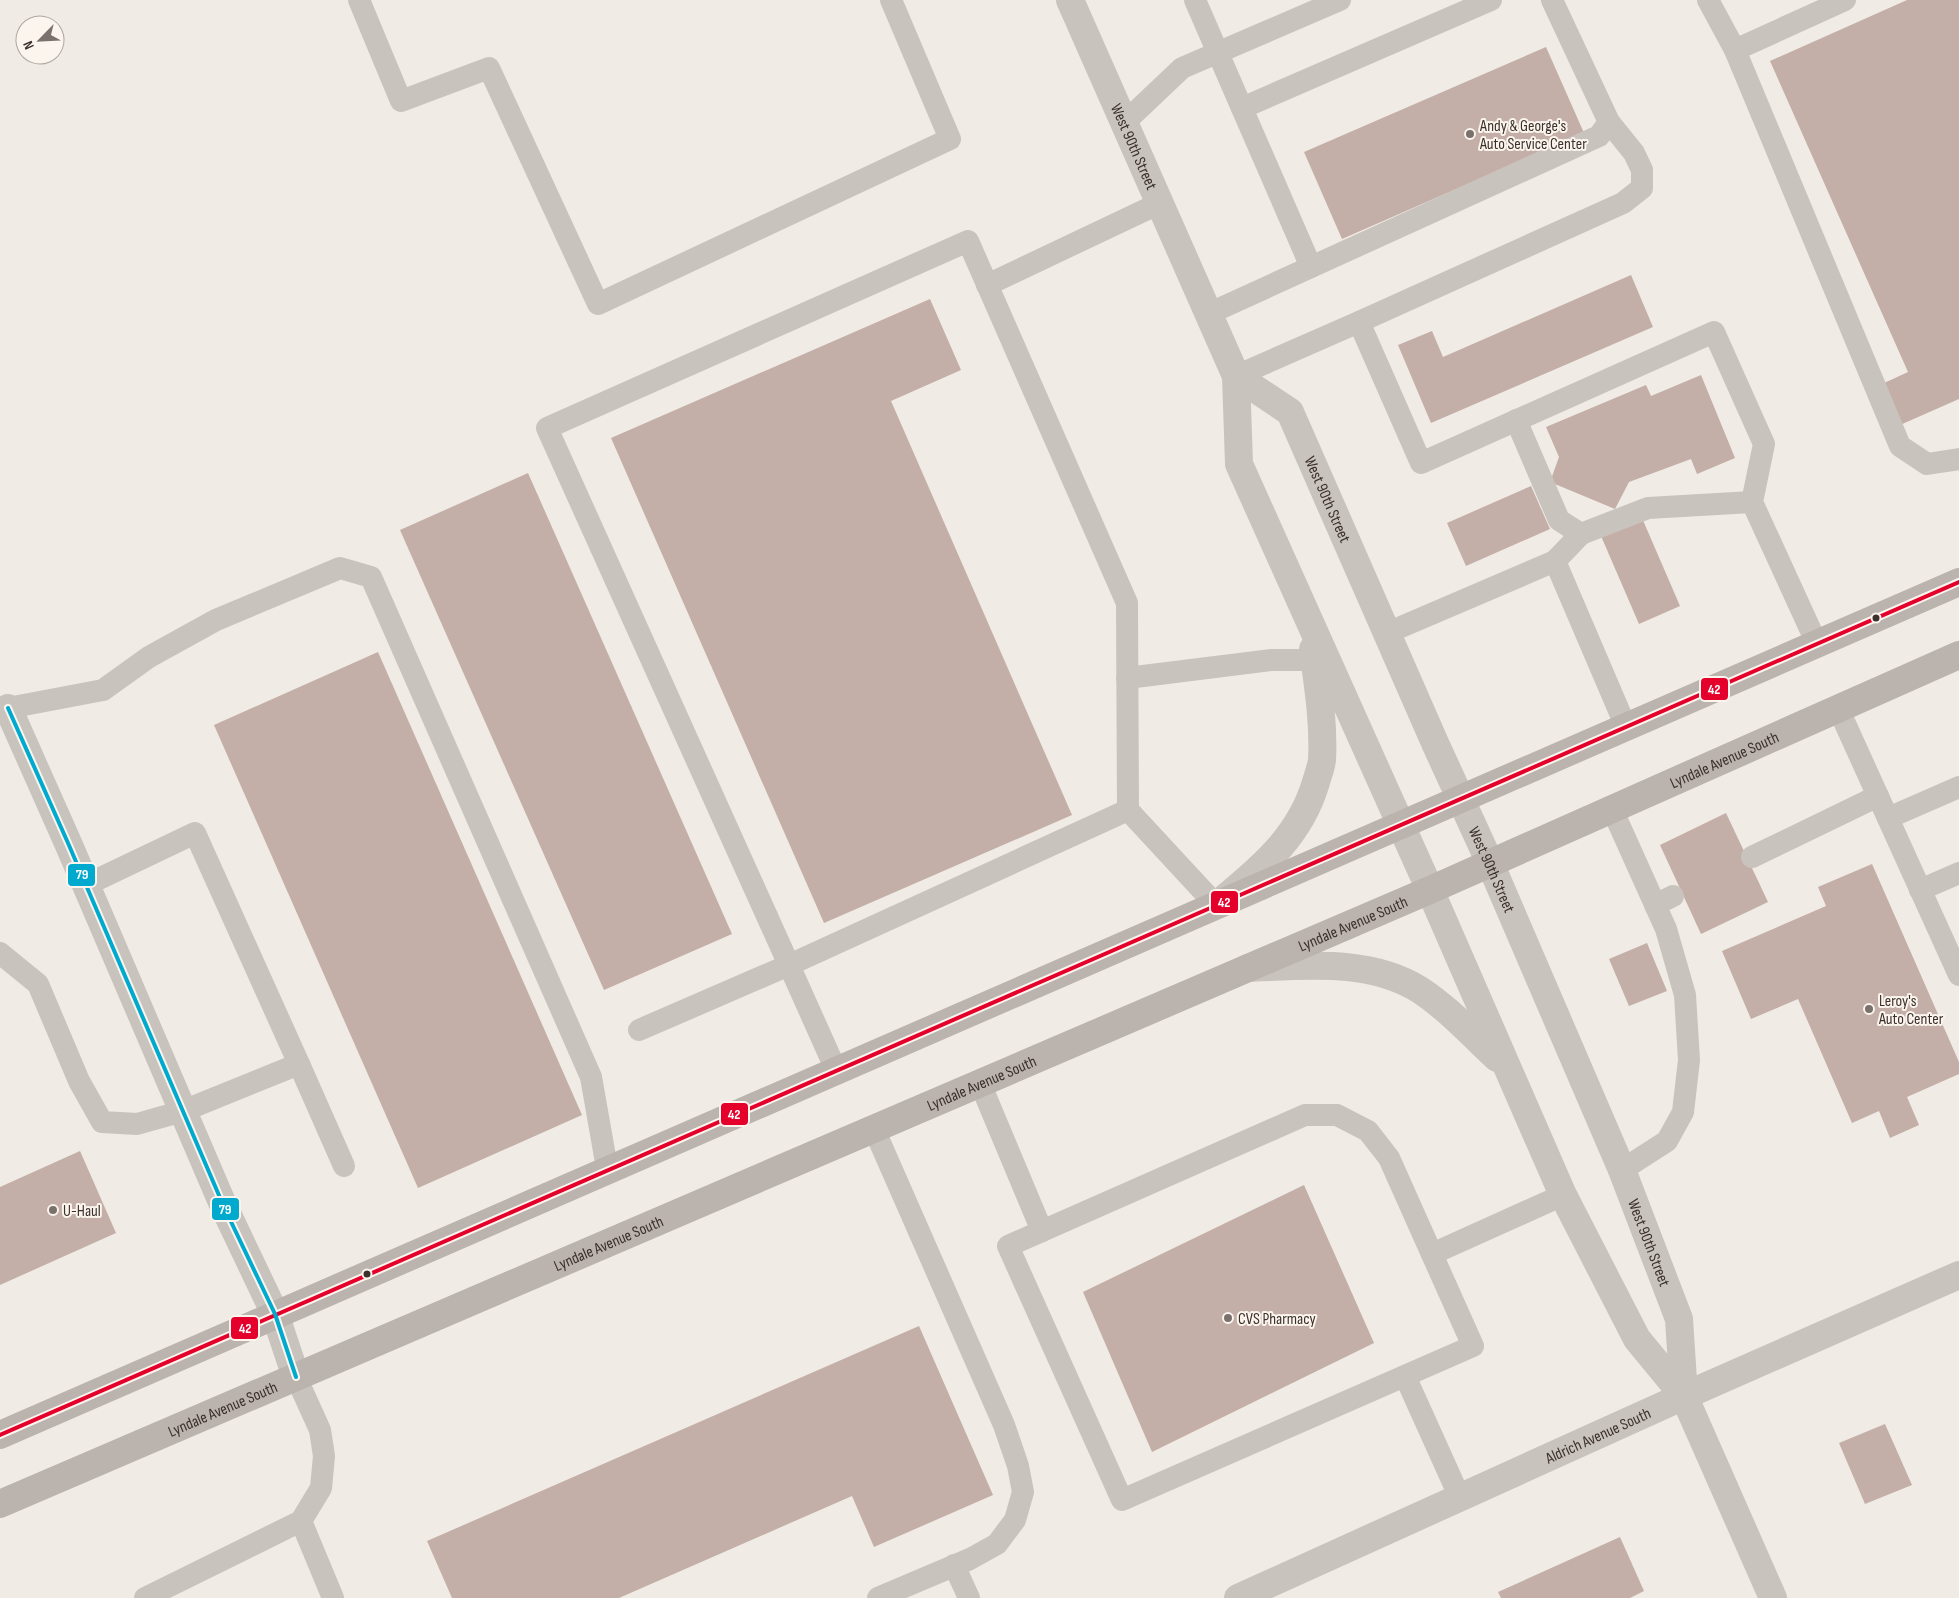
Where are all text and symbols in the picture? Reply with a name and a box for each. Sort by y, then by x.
north arrow [15,15,65,65]
text: N [19,38,38,52]
street label: West 90th Street [1106,101,1161,193]
place label: Andy & George's Auto Service Center [1479,117,1587,154]
marker: Andy & George's Auto Service Center [1464,128,1476,140]
street label: West 90th Street [1300,454,1354,546]
unlabelled marker [1871,613,1881,623]
line badge: 42 [1700,677,1729,701]
text: 42 [1708,681,1720,698]
street label: Lyndale Avenue South [1667,728,1782,793]
street label: West 90th Street [1464,824,1518,916]
line badge: 79 [67,863,96,887]
text: 79 [76,866,89,883]
line badge: 42 [1210,890,1239,914]
street label: Lyndale Avenue South [1296,893,1411,956]
text: 42 [1218,894,1230,911]
place label: Leroy's Auto Center [1878,992,1944,1029]
marker: Leroy's Auto Center [1863,1003,1875,1015]
street label: Lyndale Avenue South [924,1052,1040,1116]
line badge: 42 [720,1102,749,1126]
text: 42 [728,1106,740,1123]
line badge: 79 [211,1197,240,1221]
street label: West 90th Street [1623,1197,1674,1289]
text: 79 [219,1201,232,1218]
place label: U-Haul [63,1202,101,1221]
marker: U-Haul [47,1204,59,1216]
street label: Lyndale Avenue South [551,1212,666,1276]
unlabelled marker [362,1269,372,1279]
place label: CVS Pharmacy [1238,1310,1316,1329]
marker: CVS Pharmacy [1222,1312,1234,1324]
line badge: 42 [230,1316,259,1340]
text: 42 [239,1320,251,1337]
street label: Lyndale Avenue South [165,1378,281,1442]
street label: Aldrich Avenue South [1542,1404,1654,1469]

